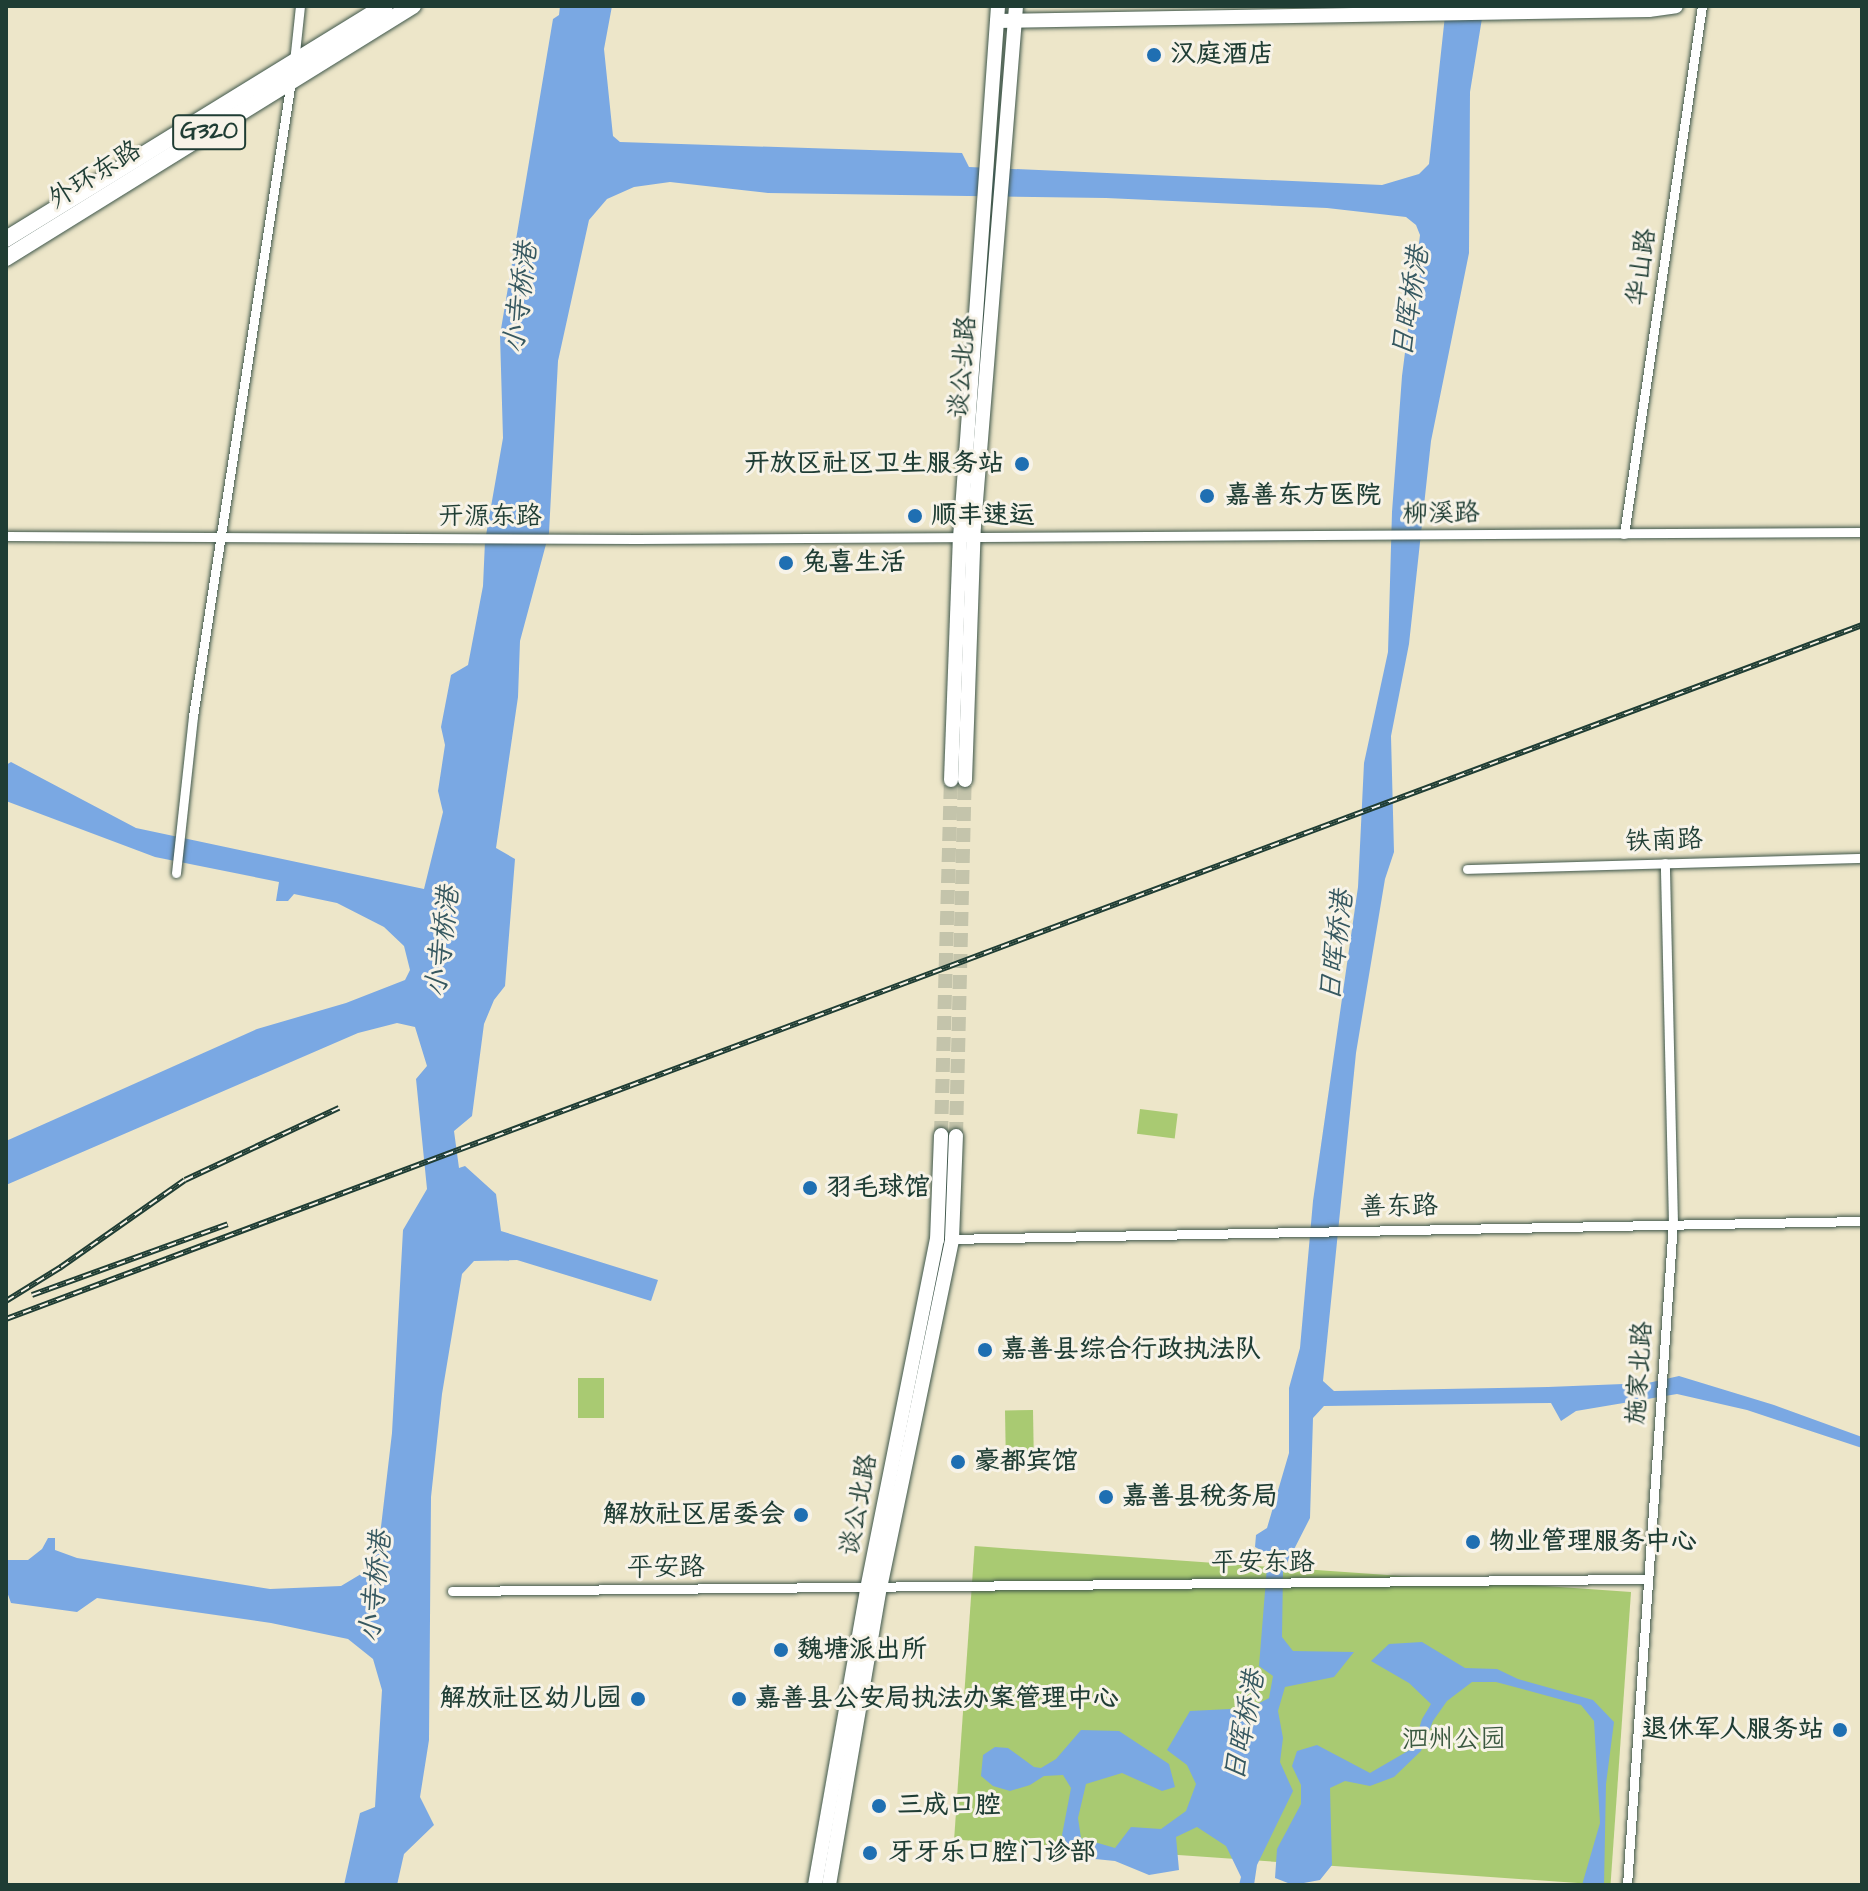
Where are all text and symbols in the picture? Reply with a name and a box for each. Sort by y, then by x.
place label: 汉庭酒店 [1170,39,1274,71]
marker: 汉庭酒店 [1145,46,1163,64]
road number: G320 [171,112,247,152]
street label: 外环东路 [43,134,147,216]
street label: 华山路 [1621,226,1663,308]
water label: 小寺桥港 [498,240,544,356]
water label: 日晖桥港 [1386,244,1436,360]
street label: 谈公北路 [943,314,983,420]
place label: 开放区社区卫生服务站 [744,448,1004,480]
marker: 开放区社区卫生服务站 [1011,453,1033,475]
place label: 嘉善东方医院 [1225,480,1381,512]
marker: 嘉善东方医院 [1196,485,1218,507]
street label: 柳溪路 [1402,498,1480,530]
place label: 顺丰速运 [931,500,1035,532]
street label: 开源东路 [438,501,542,533]
marker: 顺丰速运 [906,507,924,525]
place label: 兔喜生活 [802,547,906,579]
marker: 兔喜生活 [777,554,795,572]
street label: 铁南路 [1624,824,1704,858]
water label: 小寺桥港 [420,884,466,1000]
water label: 日晖桥港 [1314,888,1360,1004]
place label: 羽毛球馆 [826,1172,930,1204]
marker: 羽毛球馆 [801,1179,819,1197]
street label: 善东路 [1360,1191,1438,1223]
street label: 施家北路 [1621,1320,1659,1426]
place label: 嘉善县综合行政执法队 [1001,1334,1261,1366]
marker: 嘉善县综合行政执法队 [976,1341,994,1359]
place label: 豪都宾馆 [974,1446,1078,1478]
street label: 谈公北路 [834,1451,884,1559]
marker: 豪都宾馆 [949,1453,967,1471]
place label: 嘉善县税务局 [1122,1481,1278,1513]
marker: 嘉善县税务局 [1097,1488,1115,1506]
place label: 解放社区居委会 [603,1499,785,1531]
marker: 解放社区居委会 [792,1506,810,1524]
place label: 物业管理服务中心 [1489,1526,1697,1558]
water label: 小寺桥港 [353,1530,399,1644]
marker: 物业管理服务中心 [1464,1533,1482,1551]
street label: 平安东路 [1211,1547,1315,1579]
street label: 平安路 [627,1552,705,1584]
place label: 魏塘派出所 [797,1634,927,1666]
marker: 魏塘派出所 [772,1641,790,1659]
water label: 日晖桥港 [1218,1668,1272,1784]
place label: 解放社区幼儿园 [440,1683,622,1715]
place label: 嘉善县公安局执法办案管理中心 [755,1683,1119,1715]
marker: 解放社区幼儿园 [629,1690,647,1708]
marker: 嘉善县公安局执法办案管理中心 [730,1690,748,1708]
place label: 退休军人服务站 [1642,1714,1824,1746]
marker: 退休军人服务站 [1831,1721,1849,1739]
park label: 泗州公园 [1402,1724,1506,1756]
place label: 三成口腔 [897,1790,1001,1822]
marker: 三成口腔 [868,1795,890,1817]
place label: 牙牙乐口腔门诊部 [888,1837,1096,1869]
marker: 牙牙乐口腔门诊部 [859,1842,881,1864]

